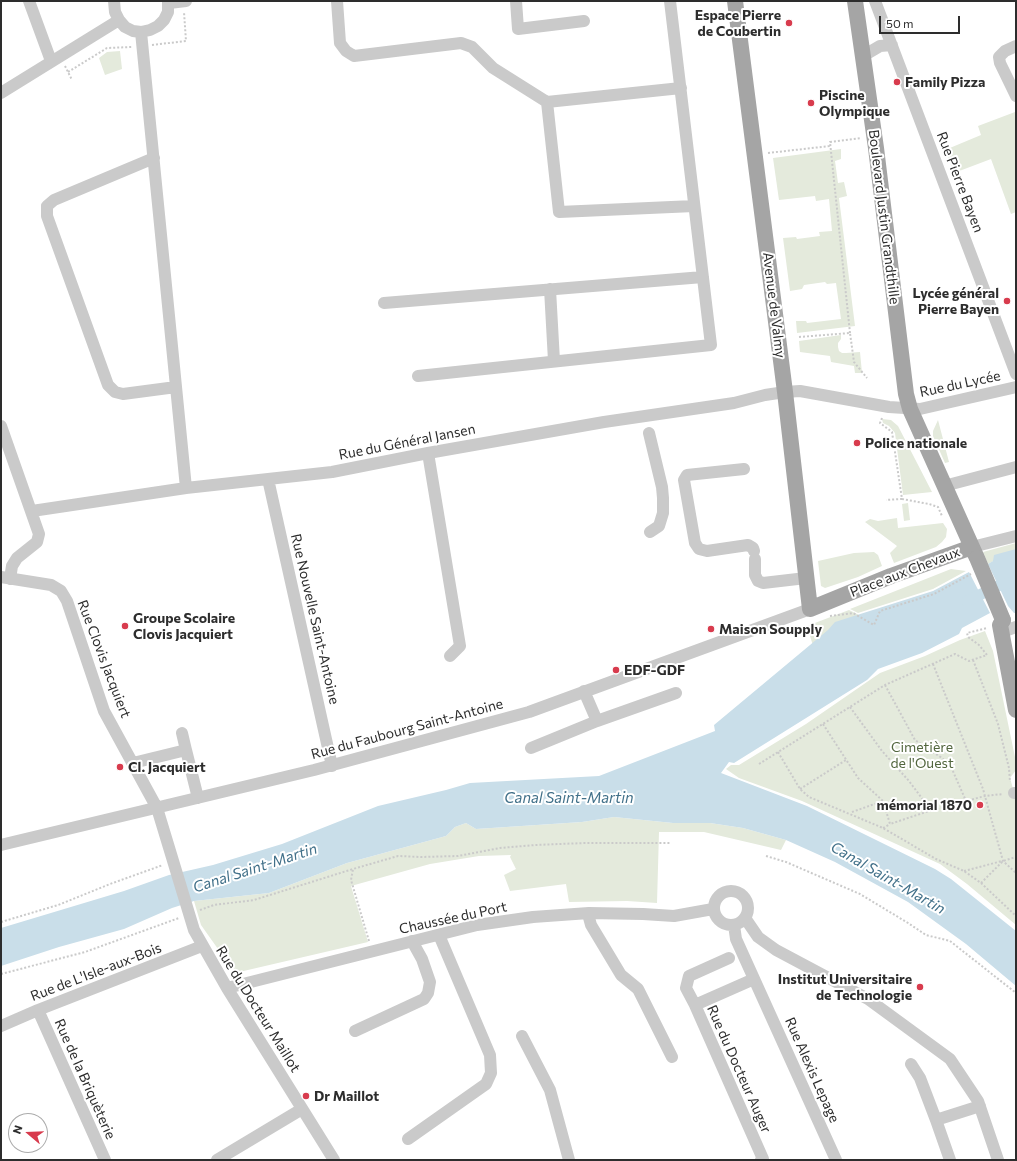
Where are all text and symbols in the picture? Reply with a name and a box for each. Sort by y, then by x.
place label: Espace Pierre de Coubertin [695,7,781,40]
scale bar [881,8,962,34]
text: 50 m [886,16,914,30]
marker: Espace Pierre de Coubertin [784,18,794,28]
place label: Family Pizza [905,74,985,90]
marker: Family Pizza [892,77,902,87]
place label: Piscine Olympique [819,87,890,120]
marker: Piscine Olympique [806,98,816,108]
street label: Boulevard Justin Grandthille [865,129,903,305]
street label: Rue Pierre Bayen [933,129,987,235]
street label: Avenue de Valmy [759,251,789,359]
place label: Lycée général Pierre Bayen [913,285,999,318]
marker: Lycée général Pierre Bayen [1002,296,1012,306]
street label: Rue du Lycée [918,367,1002,401]
street label: Rue du Général Jansen [337,420,477,464]
place label: Police nationale [865,435,967,451]
marker: Police nationale [852,438,862,448]
street label: Rue Nouvelle Saint-Antoine [287,532,343,706]
street label: Place aux Chevaux [848,543,962,601]
street label: Rue Clovis Jacquiert [74,598,134,720]
place label: Groupe Scolaire Clovis Jacquiert [133,610,235,642]
marker: Groupe Scolaire Clovis Jacquiert [120,621,130,631]
place label: Maison Soupply [719,621,822,637]
marker: Maison Soupply [706,624,716,634]
place label: EDF-GDF [624,662,685,678]
marker: EDF-GDF [611,665,621,675]
street label: Rue du Faubourg Saint-Antoine [309,695,505,763]
park label: Cimetière de l'Ouest [890,739,954,772]
place label: Cl. Jacquiert [128,759,206,775]
marker: Cl. Jacquiert [115,762,125,772]
water label: Canal Saint-Martin [504,789,634,807]
place label: mémorial 1870 [877,797,972,813]
marker: mémorial 1870 [975,800,985,810]
water label: Canal Saint-Martin [827,838,949,918]
water label: Canal Saint-Martin [191,839,319,897]
street label: Chaussée du Port [398,898,508,938]
street label: Rue de L'Isle-aux-Bois [28,939,164,1005]
street label: Rue du Docteur Maillot [212,943,304,1075]
place label: Institut Universitaire de Technologie [778,971,912,1004]
marker: Institut Universitaire de Technologie [915,982,925,992]
street label: Rue du Docteur Auger [703,1002,775,1136]
street label: Rue Alexis Lepage [781,1015,843,1125]
street label: Rue de la Briquèterie [51,1016,119,1142]
place label: Dr Maillot [314,1088,379,1104]
marker: Dr Maillot [301,1091,311,1101]
north arrow [8,1113,48,1153]
text: N [10,1123,25,1135]

